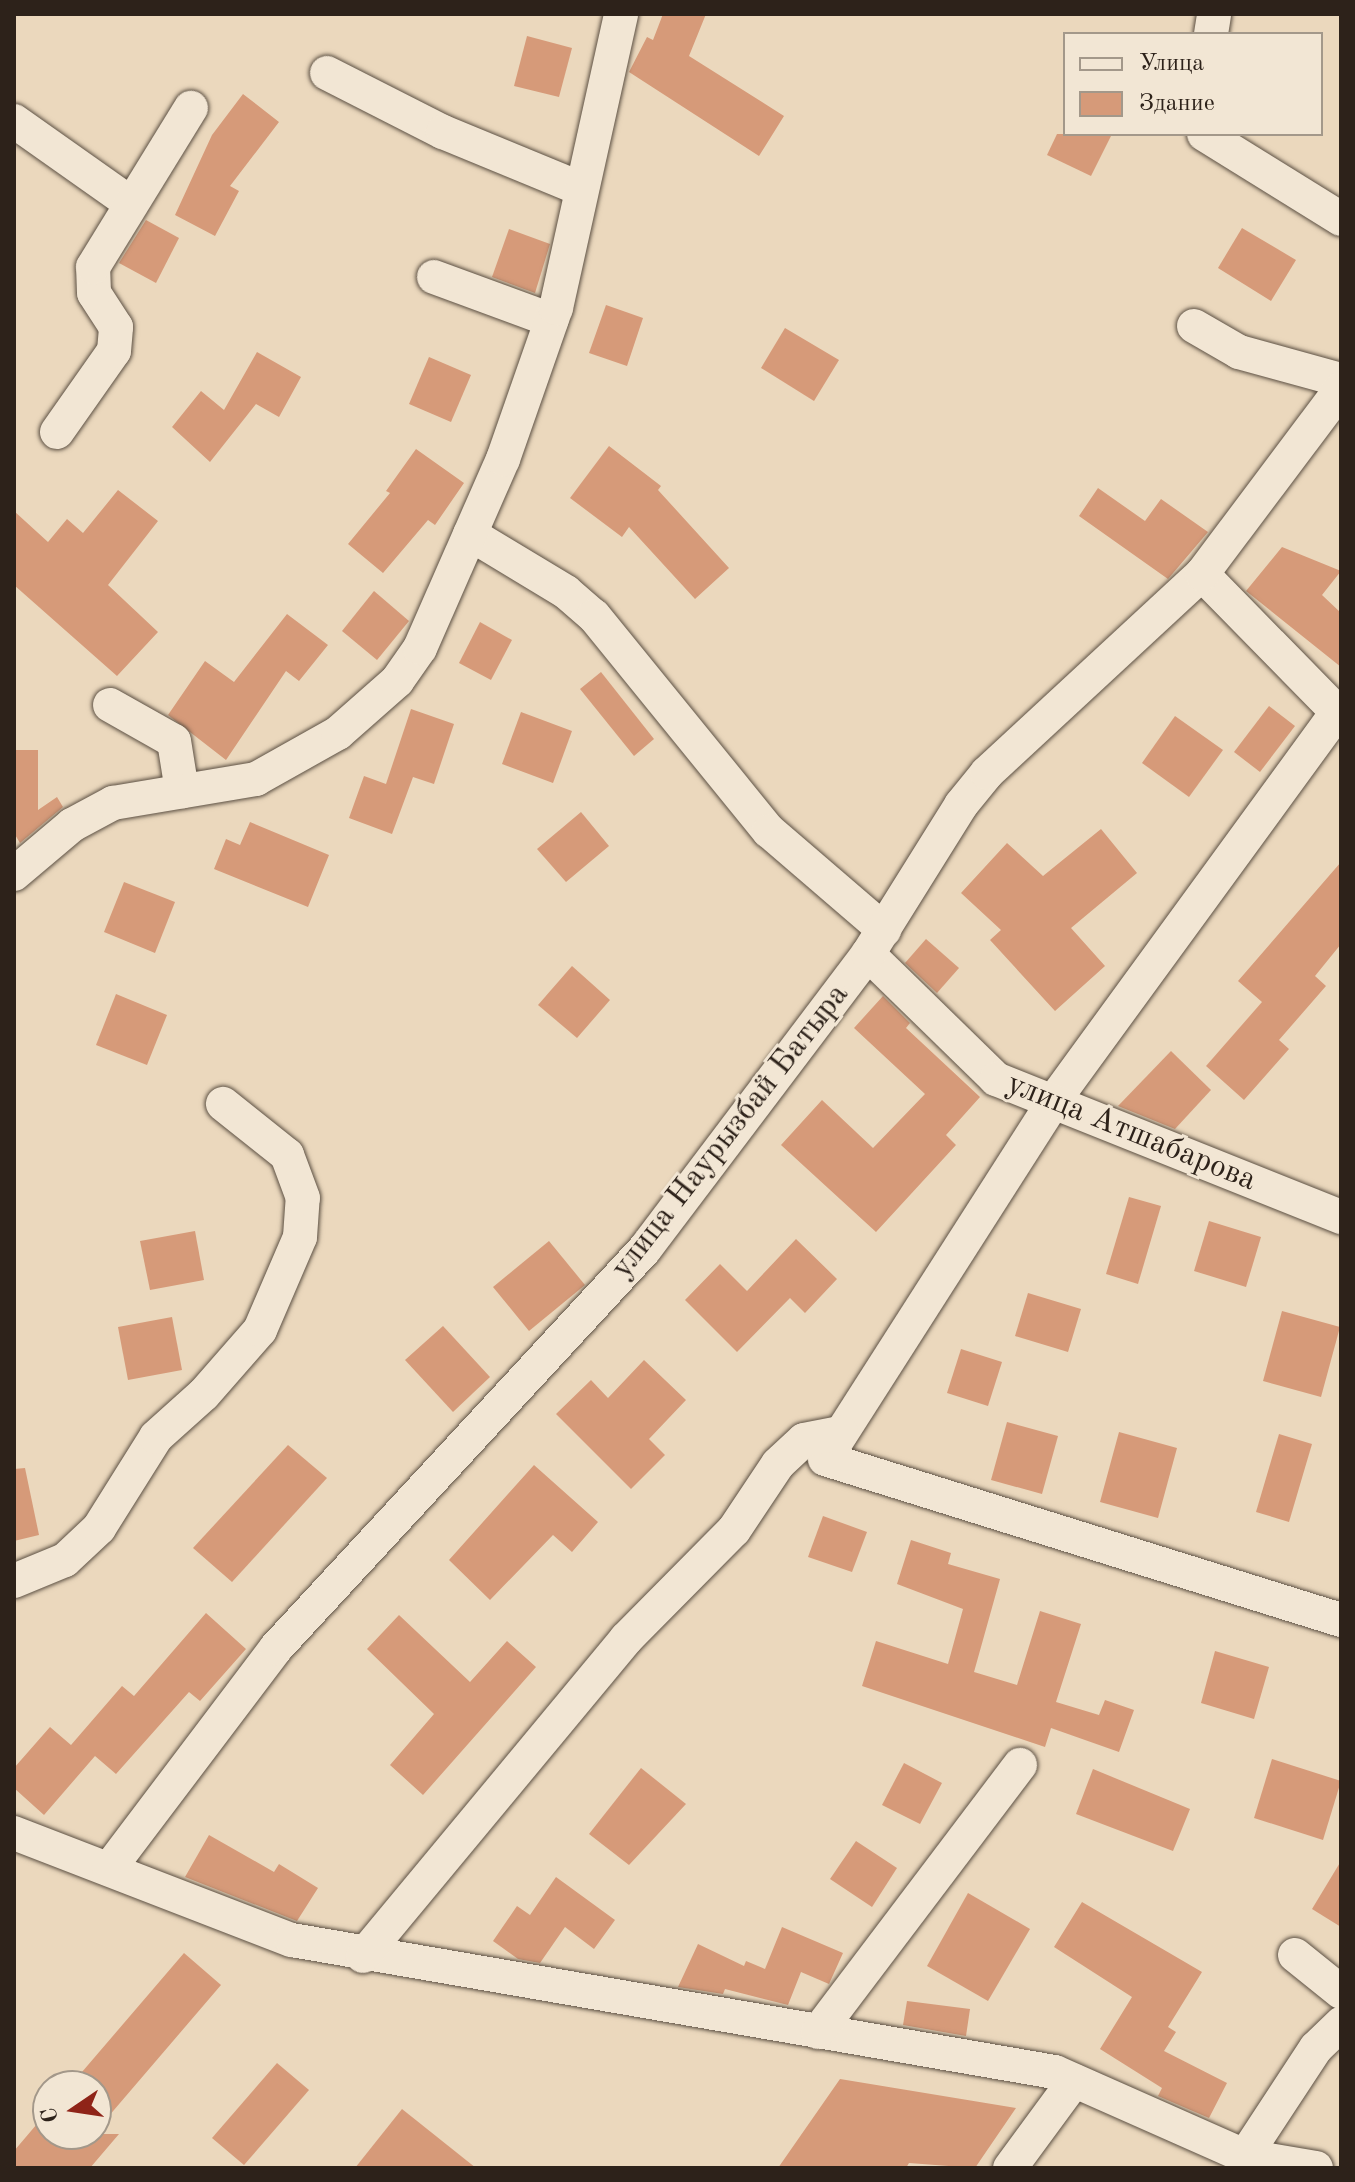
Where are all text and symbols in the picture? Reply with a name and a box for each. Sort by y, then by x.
legend [1063,32,1323,136]
text: Улица [1139,52,1204,76]
text: Здание [1139,92,1215,116]
street label: улица Наурызбай Батыра [604,977,858,1287]
street label: улица Атшабарова [1001,1065,1261,1201]
north arrow [32,2070,112,2150]
text: С [38,2105,63,2125]

